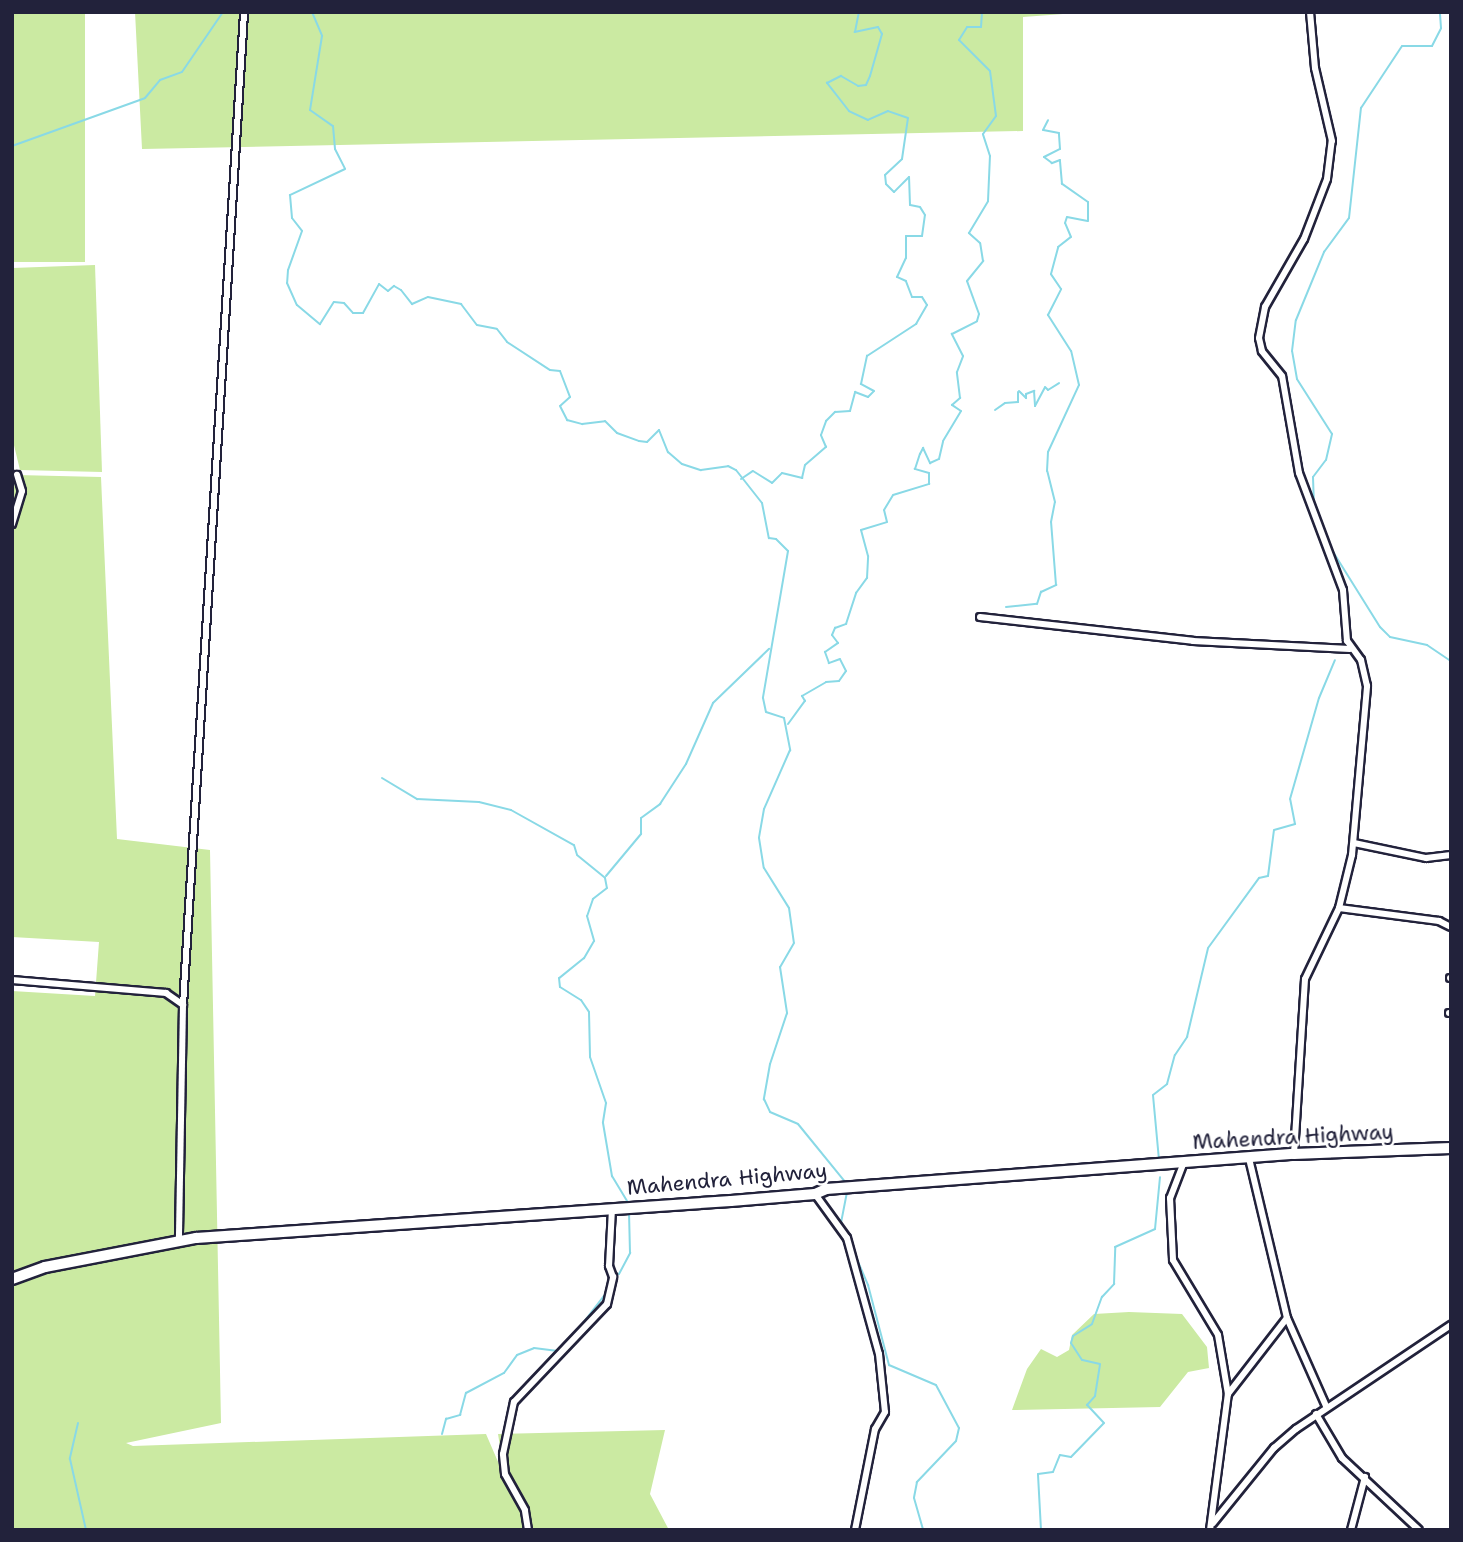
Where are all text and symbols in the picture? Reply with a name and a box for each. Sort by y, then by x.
street label: Mahendra Highway [1192,1119,1394,1155]
street label: Mahendra Highway [626,1158,828,1200]

